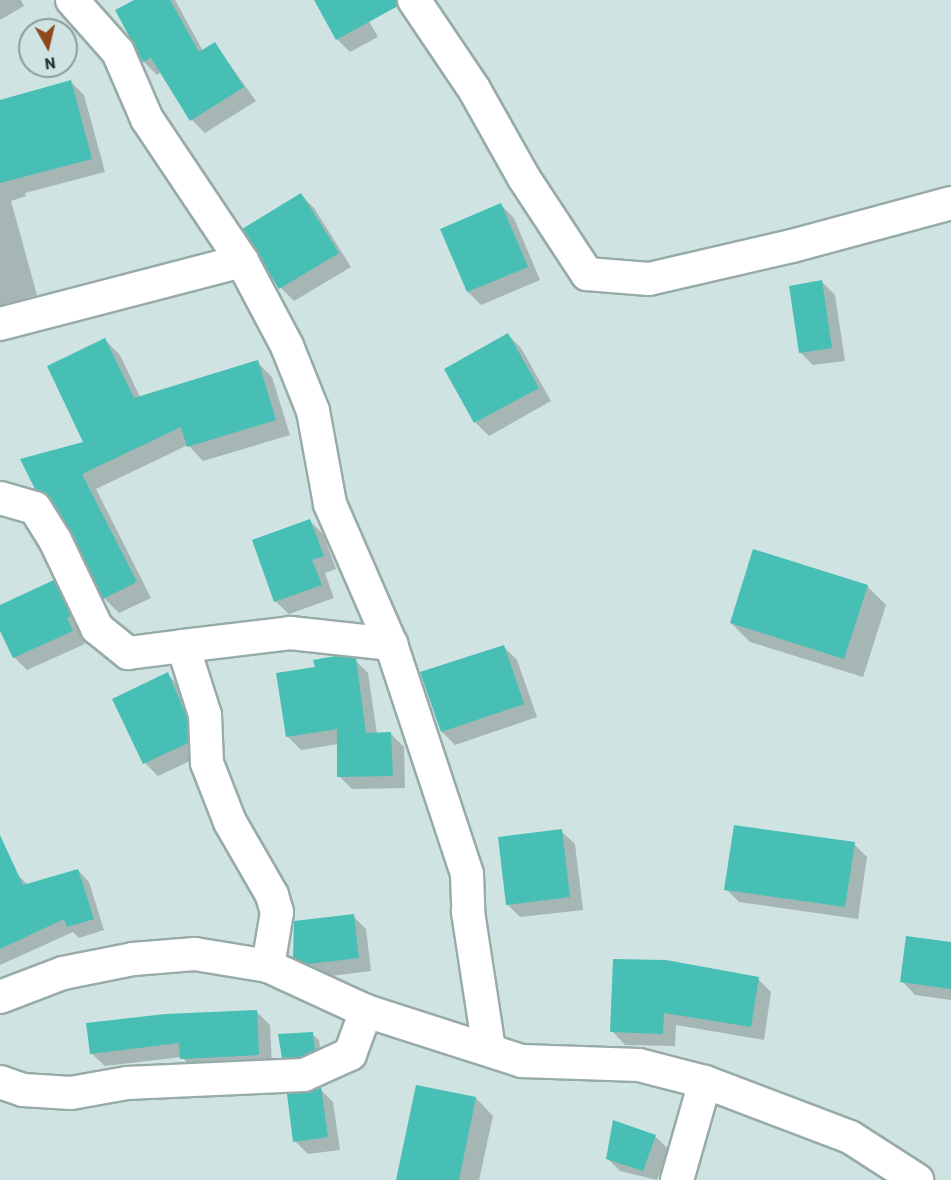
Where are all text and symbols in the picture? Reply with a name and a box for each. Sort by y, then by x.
north arrow [18,18,78,78]
text: N [44,54,57,74]

